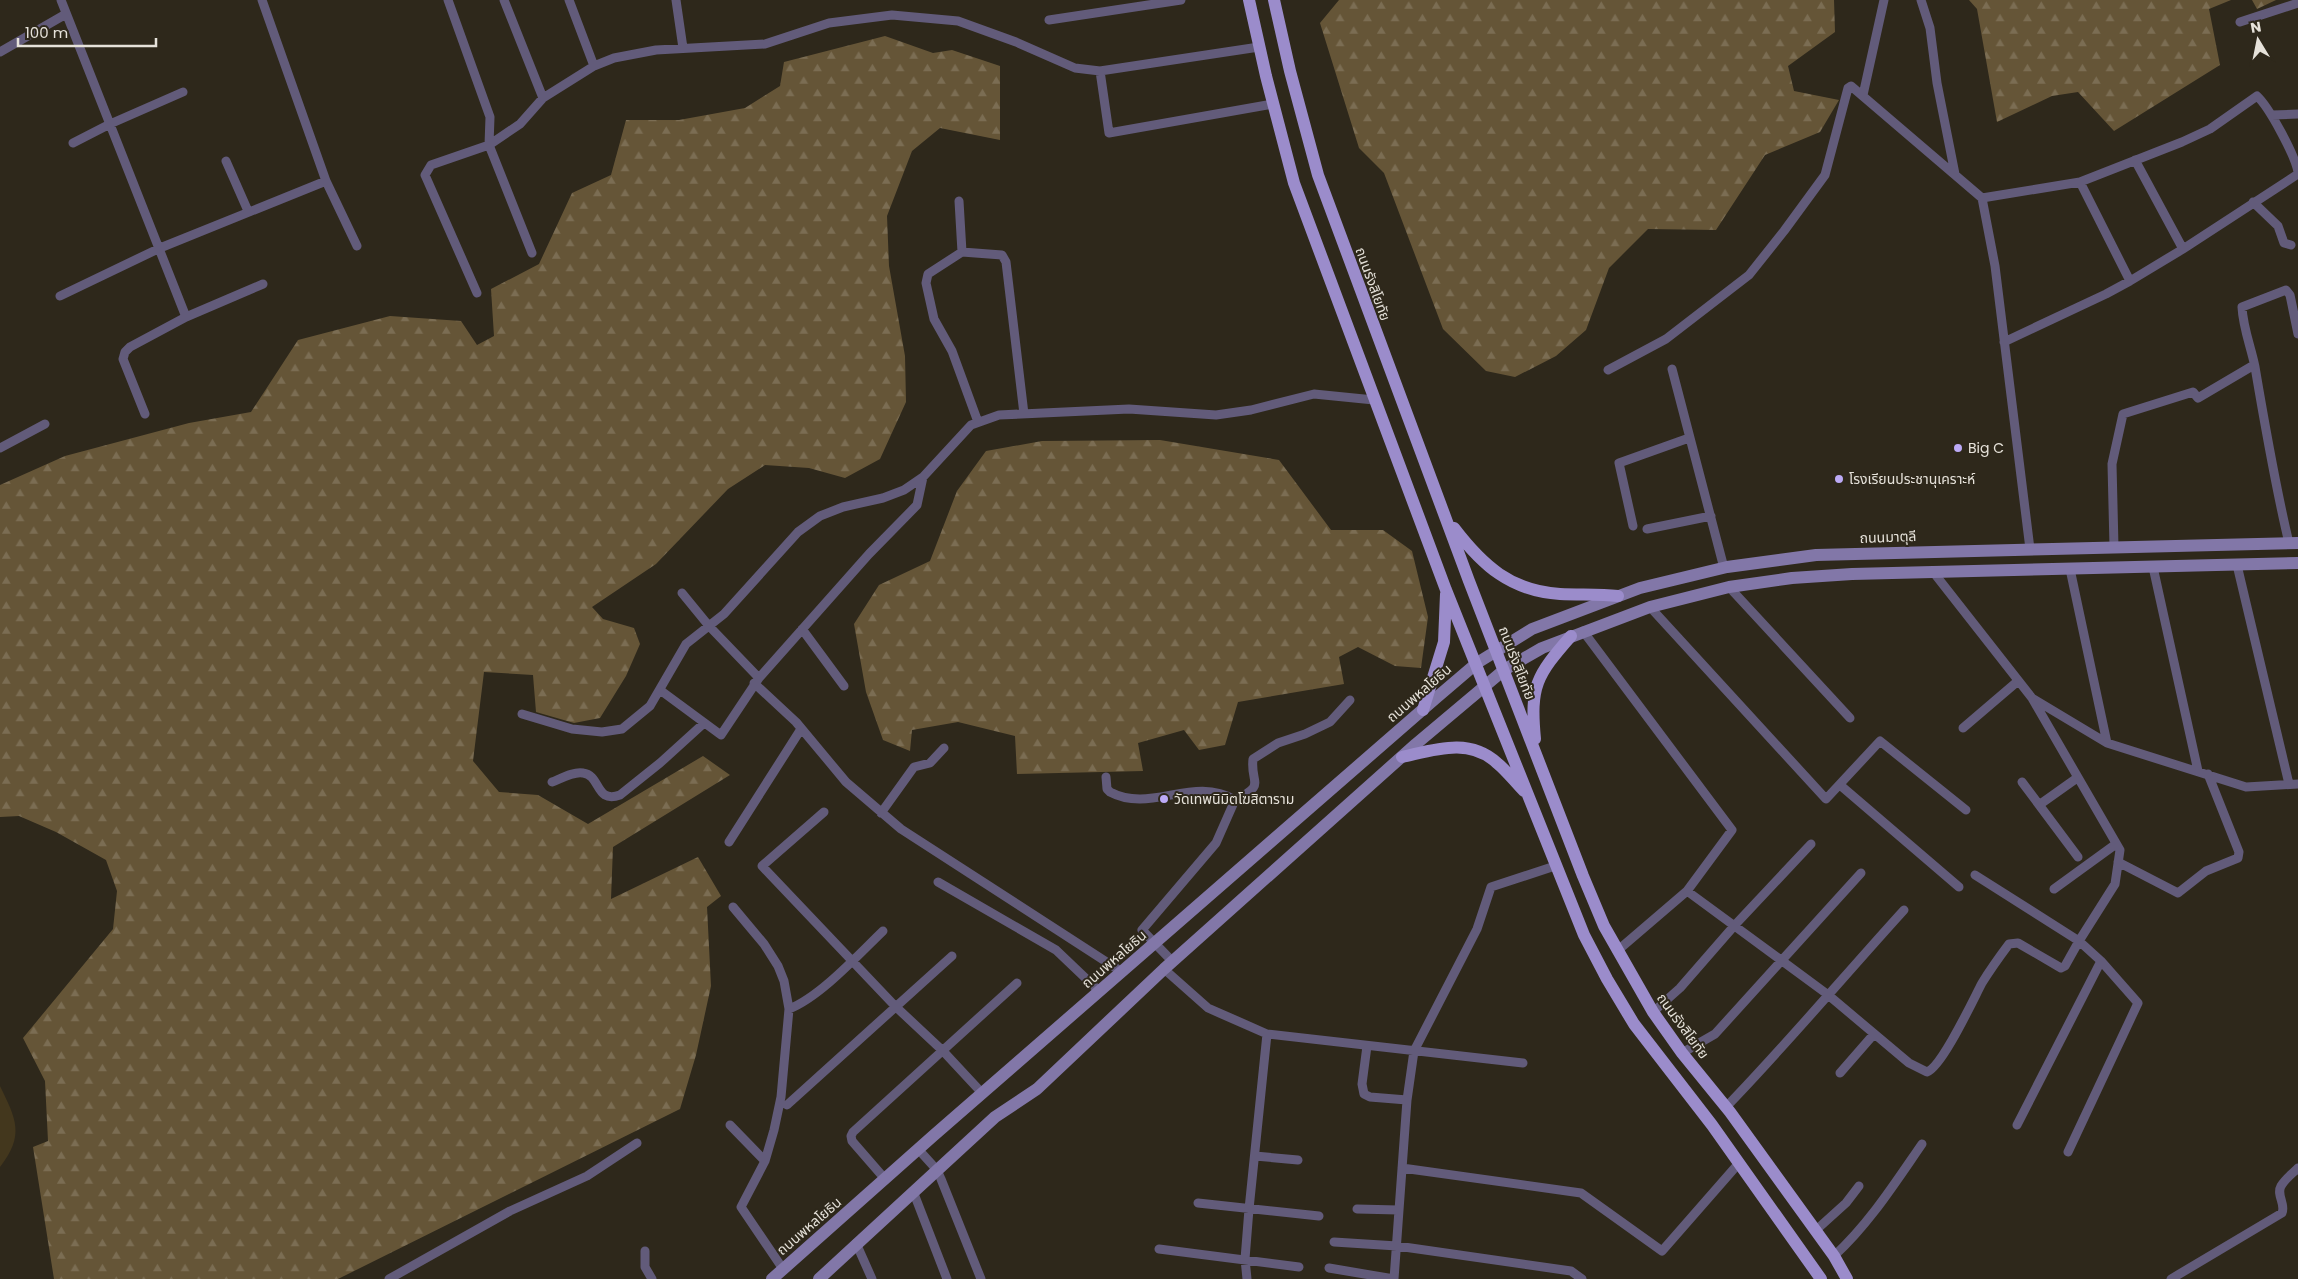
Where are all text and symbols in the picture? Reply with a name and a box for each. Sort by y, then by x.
scale bar [18,15,155,47]
north arrow [2233,15,2283,65]
text: N [2249,16,2263,38]
text: 100 m [25,22,68,43]
street label: ถนนรังสิโยทัย [1350,244,1396,324]
place label: Big C [1968,438,2004,458]
marker: Big C [1952,442,1964,454]
place label: โรงเรียนประชานุเคราะห์ [1849,469,1976,489]
marker: โรงเรียนประชานุเคราะห์ [1833,473,1845,485]
street label: ถนนมาตุลี [1859,526,1917,548]
street label: ถนนรังสิโยทัย [1494,623,1540,703]
street label: ถนนพหลโยธิน [1382,659,1456,727]
place label: วัดเทพนิมิตโฆสิตาราม [1174,789,1294,809]
marker: วัดเทพนิมิตโฆสิตาราม [1158,793,1170,805]
street label: ถนนพหลโยธิน [1077,925,1151,993]
street label: ถนนรังสิโยทัย [1652,989,1714,1063]
street label: ถนนพหลโยธิน [772,1192,846,1260]

